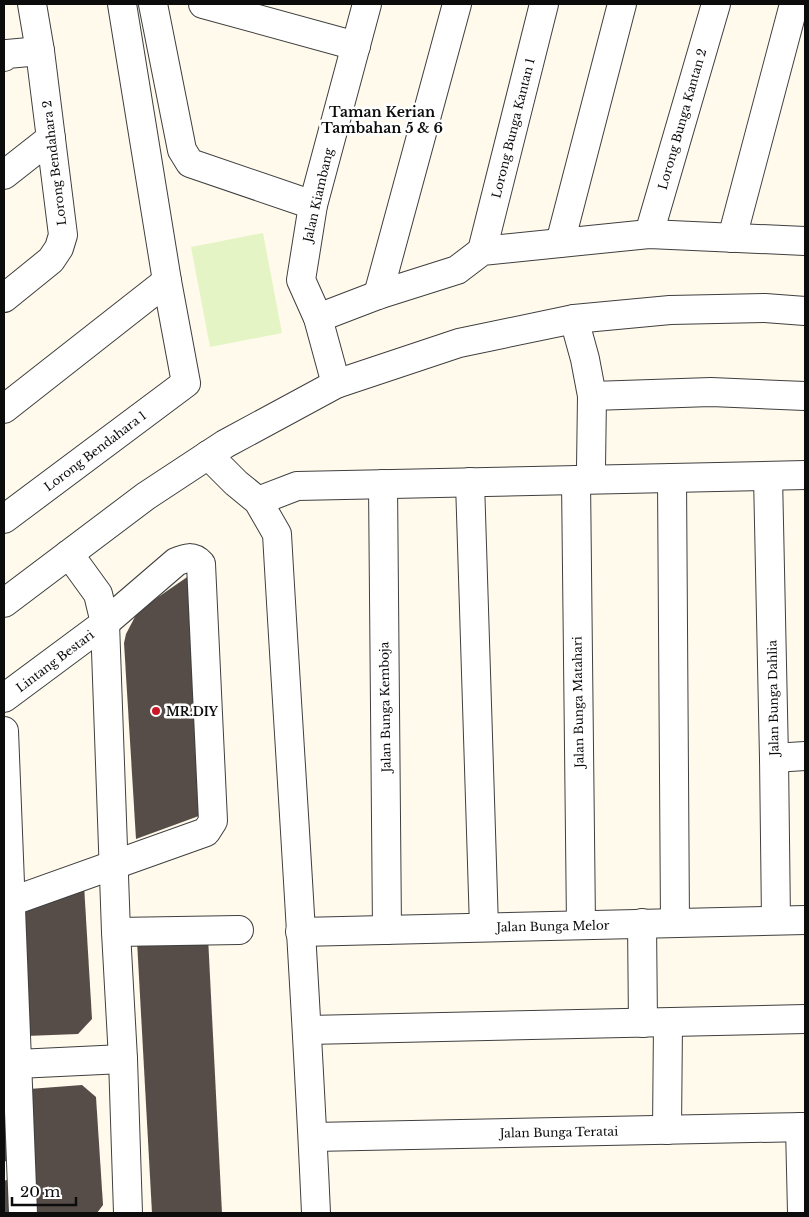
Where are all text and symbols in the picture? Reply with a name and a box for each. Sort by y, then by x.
street label: Lorong Bunga Kantan 2 [655,47,709,191]
street label: Lorong Bunga Kantan 1 [488,56,538,200]
street label: Lorong Bendahara 2 [39,100,69,226]
district label: Taman Kerian Tambahan 5 & 6 [321,103,443,137]
street label: Jalan Kiambang [299,146,336,245]
street label: Lorong Bendahara 1 [41,408,149,494]
street label: Lintang Bestari [13,627,97,695]
street label: Jalan Bunga Matahari [569,636,587,770]
street label: Jalan Bunga Dahlia [764,640,782,758]
street label: Jalan Bunga Kemboja [376,641,394,774]
place label: MR.DIY [166,704,219,719]
marker: MR.DIY [150,705,162,717]
street label: Jalan Bunga Melor [494,918,610,935]
street label: Jalan Bunga Teratai [498,1123,618,1141]
scale bar [12,1174,76,1206]
text: 20 m [20,1182,60,1201]

